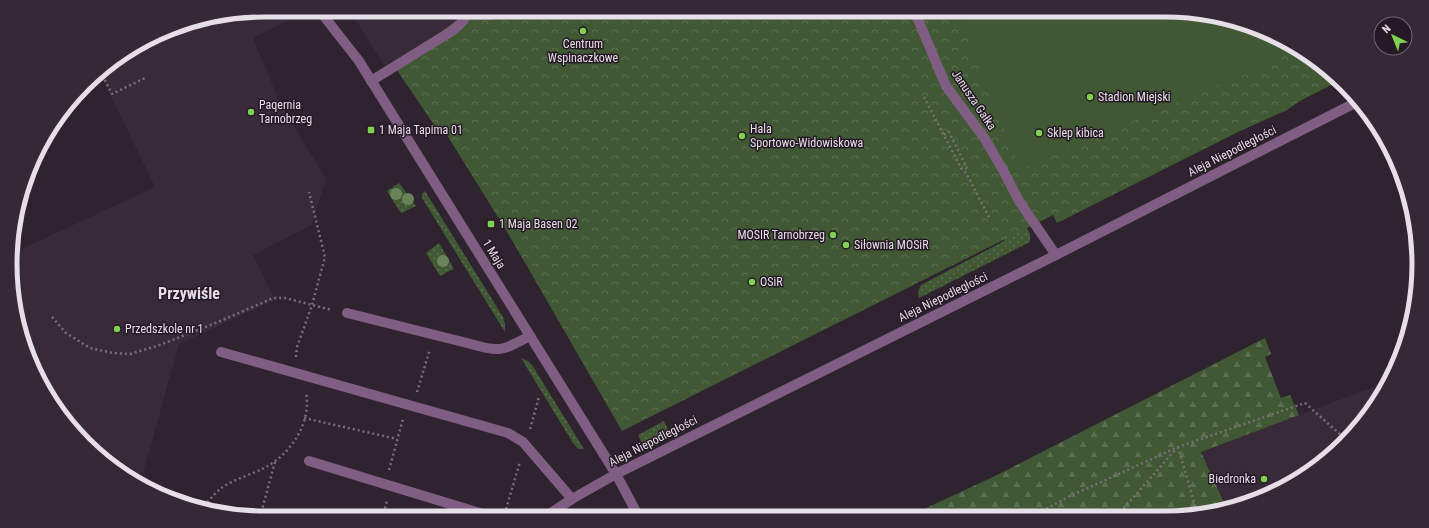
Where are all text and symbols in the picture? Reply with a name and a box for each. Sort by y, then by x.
north arrow [1373,16,1413,56]
text: N [1380,22,1394,36]
marker: Centrum Wspinaczkowe [578,26,588,36]
place label: Centrum Wspinaczkowe [548,37,619,65]
street label: Janusza Gałka [949,67,999,133]
place label: Stadion Miejski [1098,90,1171,104]
marker: Stadion Miejski [1085,92,1095,102]
place label: Paqernia Tarnobrzeg [259,98,312,126]
marker: Paqernia Tarnobrzeg [246,107,256,117]
place label: Hala Sportowo-Widowiskowa [750,122,863,150]
place label: 1 Maja Tapima 01 [379,123,463,137]
street label: Aleja Niepodległości [1185,123,1279,179]
marker: 1 Maja Tapima 01 [366,125,376,135]
place label: Sklep kibica [1047,126,1104,140]
marker: Sklep kibica [1034,128,1044,138]
marker: Hala Sportowo-Widowiskowa [737,131,747,141]
place label: 1 Maja Basen 02 [499,217,578,231]
marker: 1 Maja Basen 02 [486,219,496,229]
place label: MOSIR Tarnobrzeg [737,228,825,242]
marker: MOSIR Tarnobrzeg [828,230,838,240]
street label: 1 Maja [480,237,509,271]
place label: Siłownia MOSiR [854,238,929,252]
marker: Siłownia MOSiR [841,240,851,250]
street label: Aleja Niepodległości [896,269,990,325]
place label: OSiR [760,275,783,289]
marker: OSiR [747,277,757,287]
district label: Przywiśle [158,284,220,303]
place label: Przedszkole nr 1 [125,322,204,336]
marker: Przedszkole nr 1 [112,324,122,334]
street label: Aleja Niepodległości [606,413,700,469]
place label: Biedronka [1209,472,1256,486]
marker: Biedronka [1259,474,1269,484]

